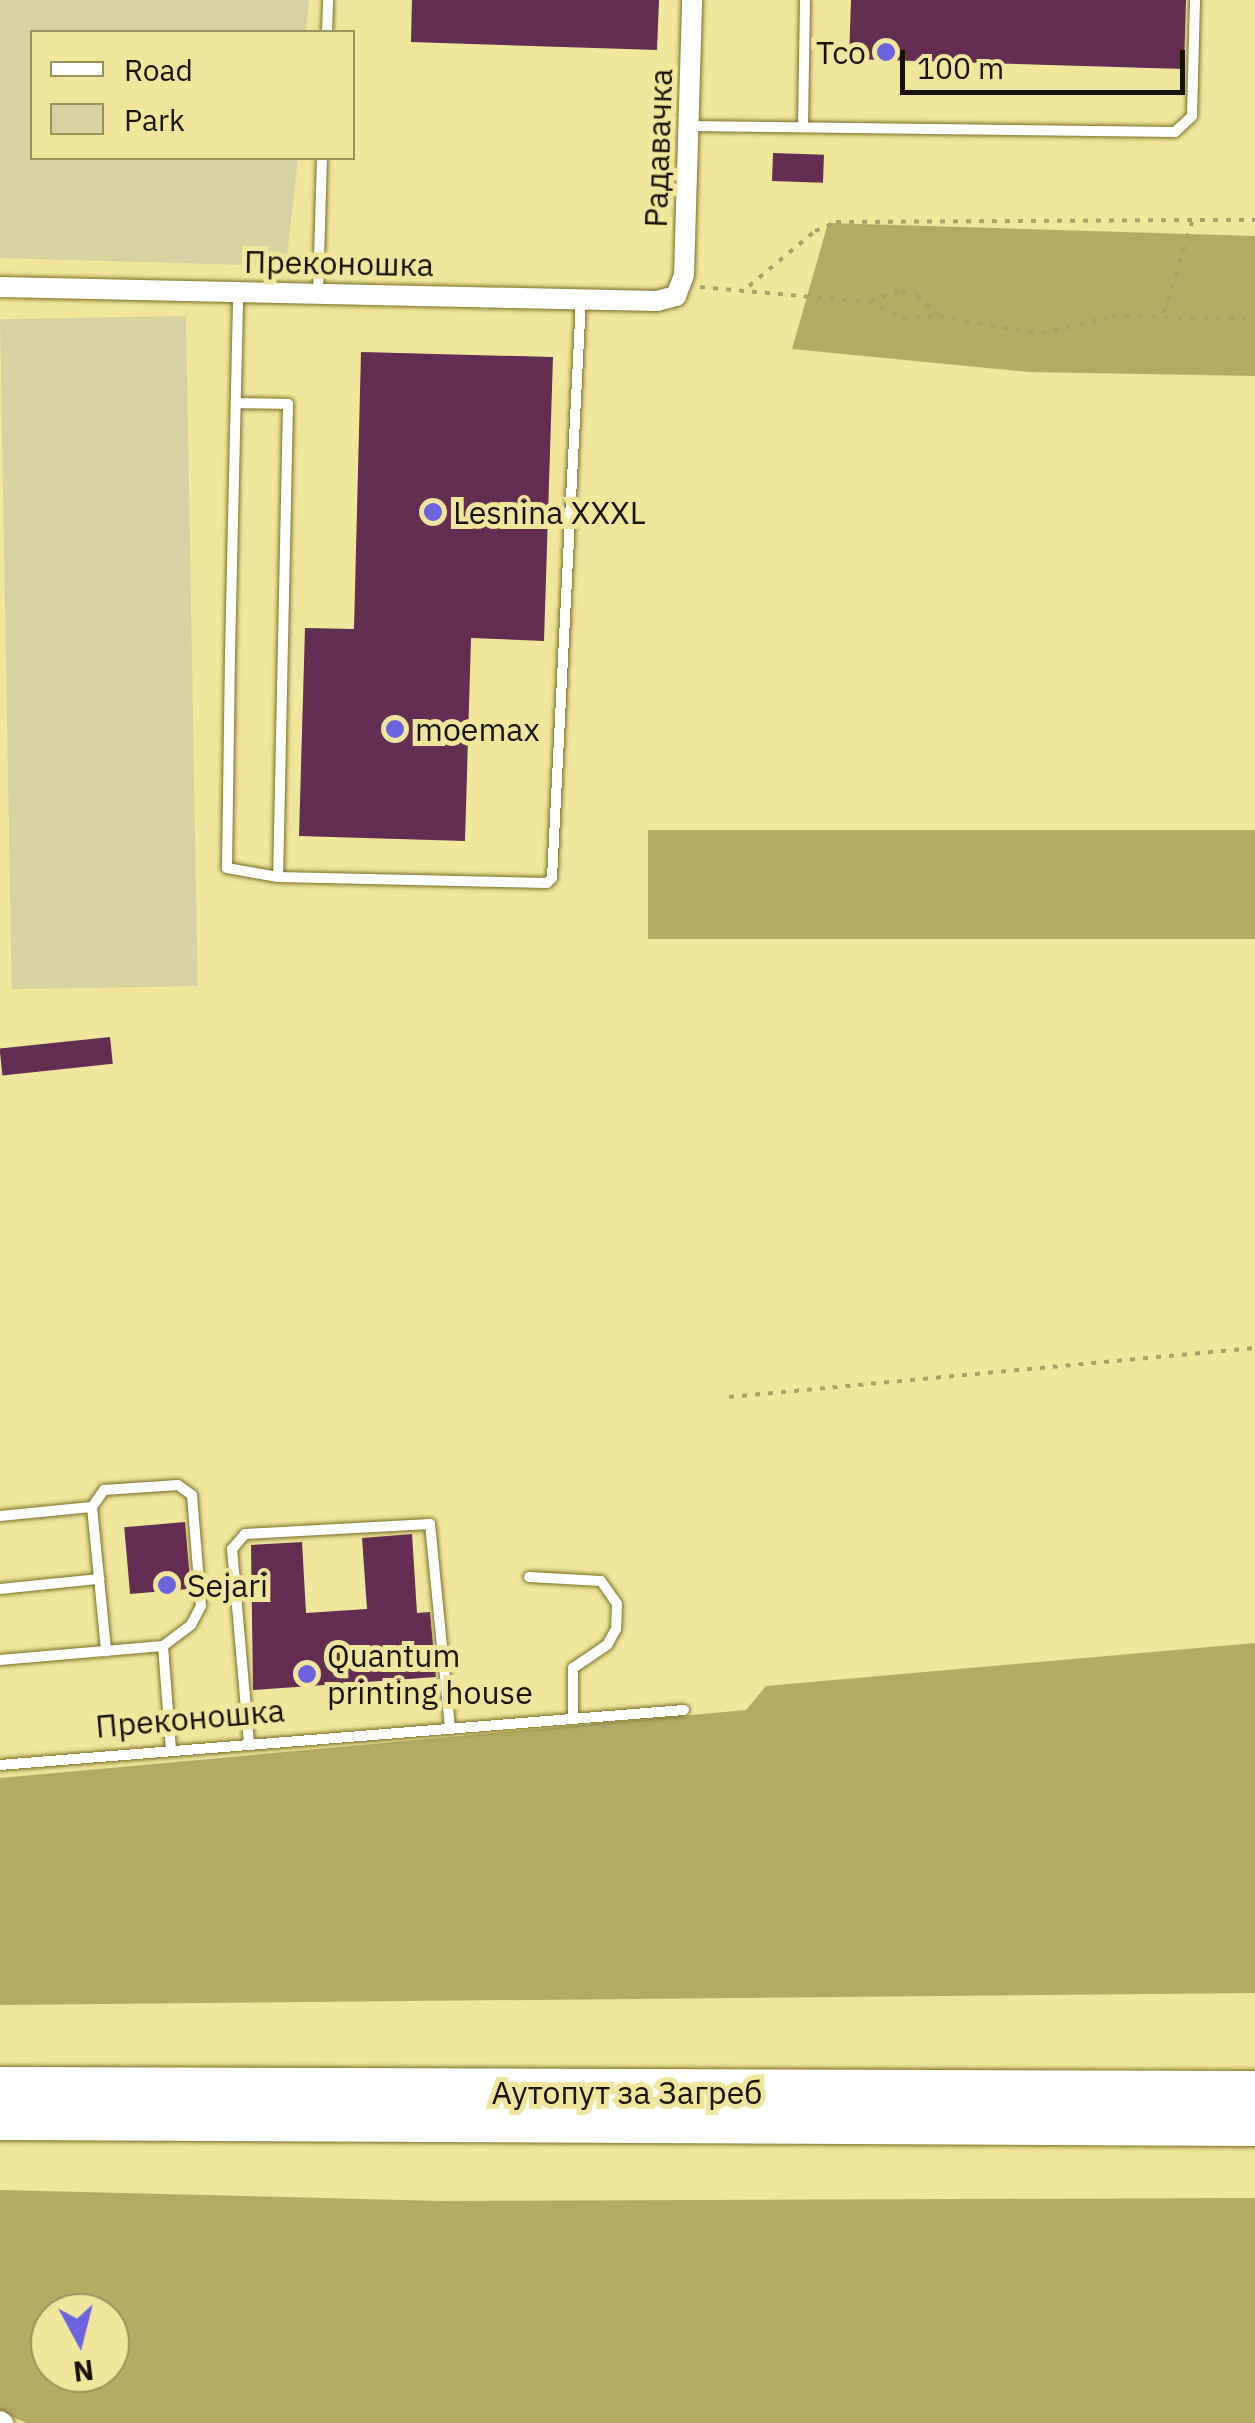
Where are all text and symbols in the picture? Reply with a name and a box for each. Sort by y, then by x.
legend [30,30,355,160]
scale bar [905,30,1190,92]
place label: Tco [816,33,866,71]
marker: Tco [875,41,897,63]
text: 100 m [917,48,1004,87]
text: Road [124,50,193,89]
street label: Радавачка [636,68,680,228]
text: Park [124,100,185,139]
street label: Преконошка [244,242,434,284]
place label: Lesnina XXXL [453,493,646,531]
marker: Lesnina XXXL [422,501,444,523]
place label: moemax [415,710,540,748]
marker: moemax [384,718,406,740]
place label: Sejari [187,1566,268,1604]
marker: Sejari [156,1574,178,1596]
place label: Quantum printing house [327,1637,533,1712]
marker: Quantum printing house [296,1663,318,1685]
street label: Преконошка [94,1691,286,1745]
street label: Аутопут за Загреб [492,2073,762,2111]
north arrow [30,2293,130,2393]
text: N [71,2352,96,2391]

